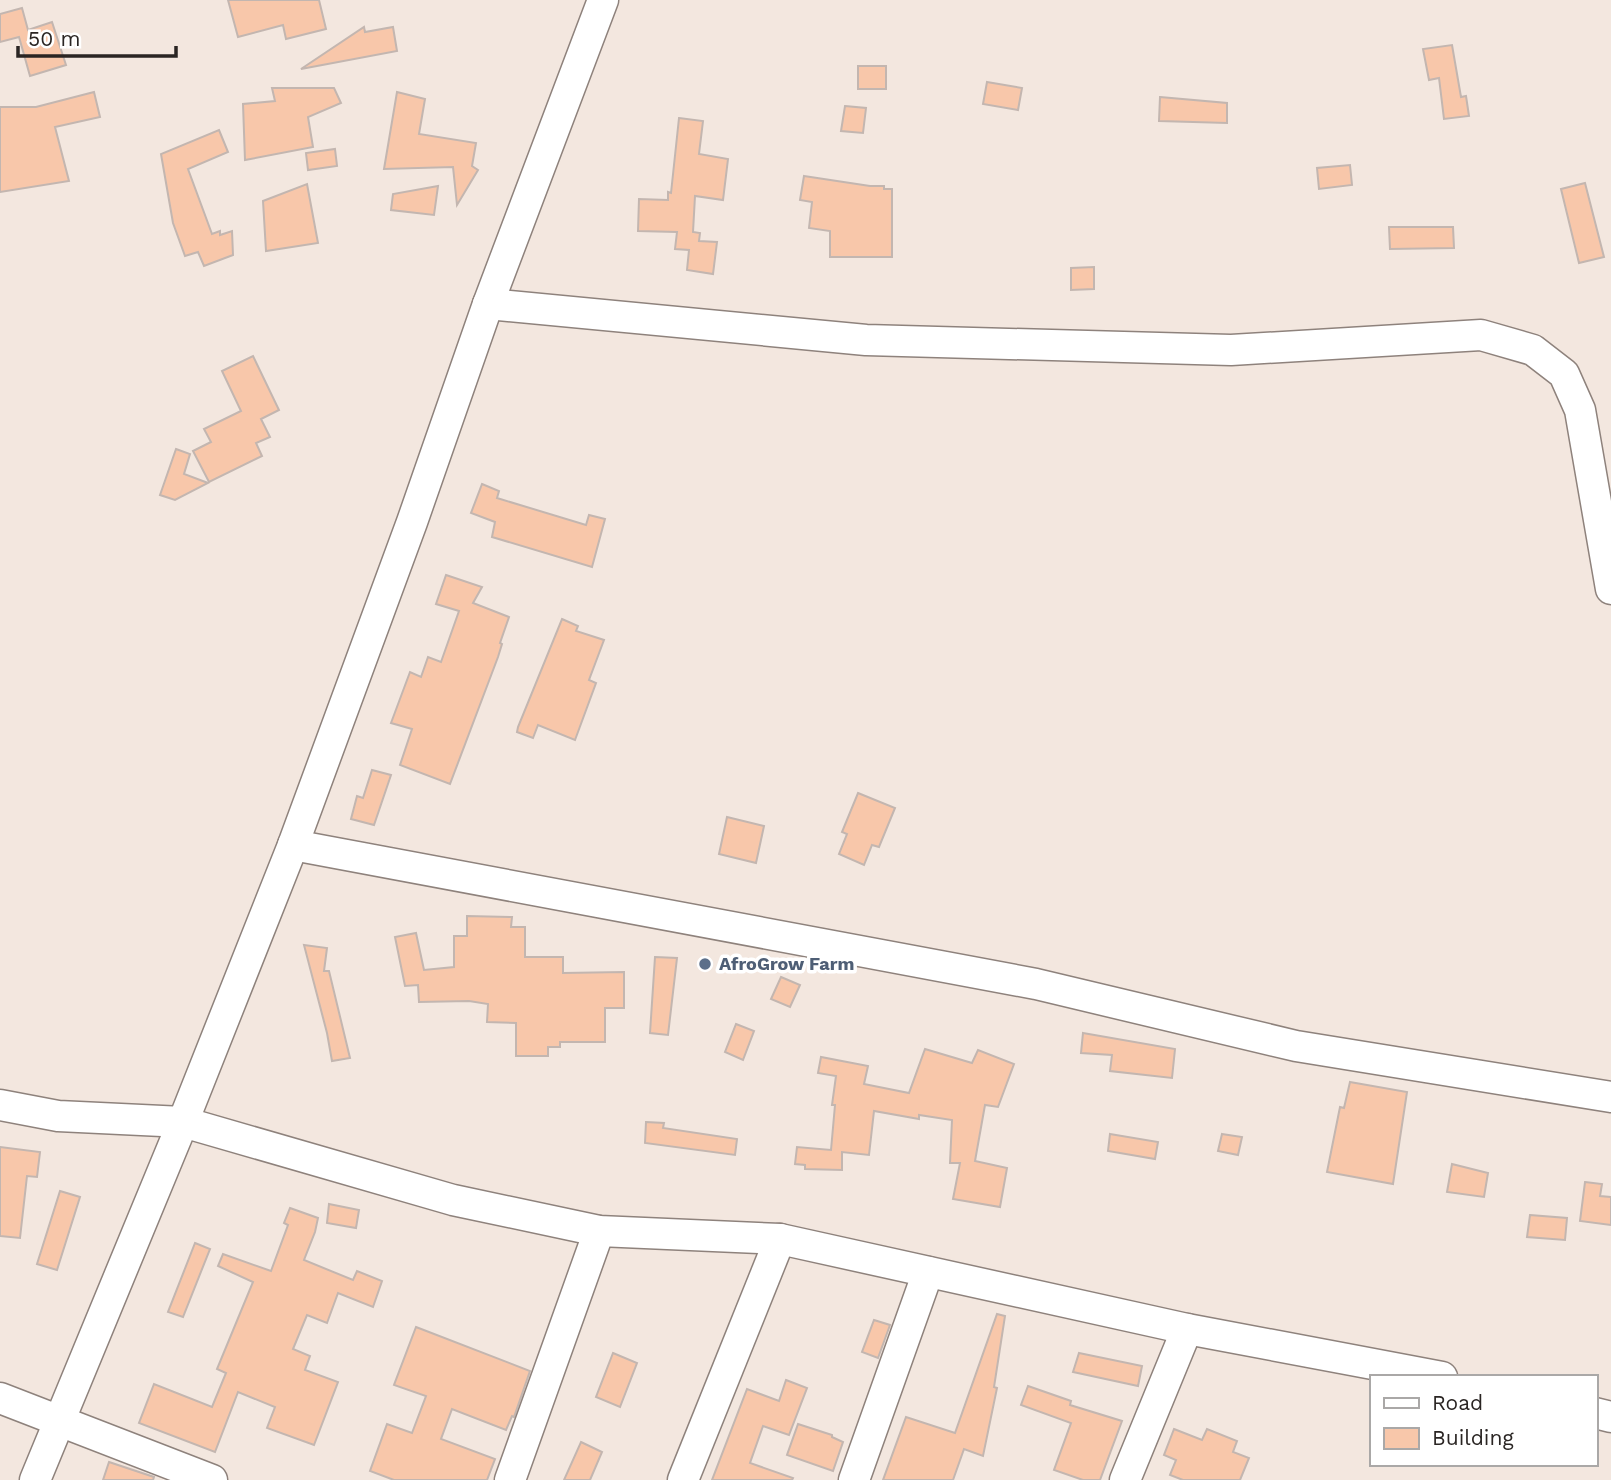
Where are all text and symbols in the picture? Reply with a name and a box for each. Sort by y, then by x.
scale bar [18,14,175,58]
text: 50 m [28,26,80,51]
place label: AfroGrow Farm [719,953,854,974]
marker: AfroGrow Farm [697,956,713,972]
legend [1370,1375,1597,1466]
text: Road [1432,1390,1483,1415]
text: Building [1432,1425,1514,1450]

